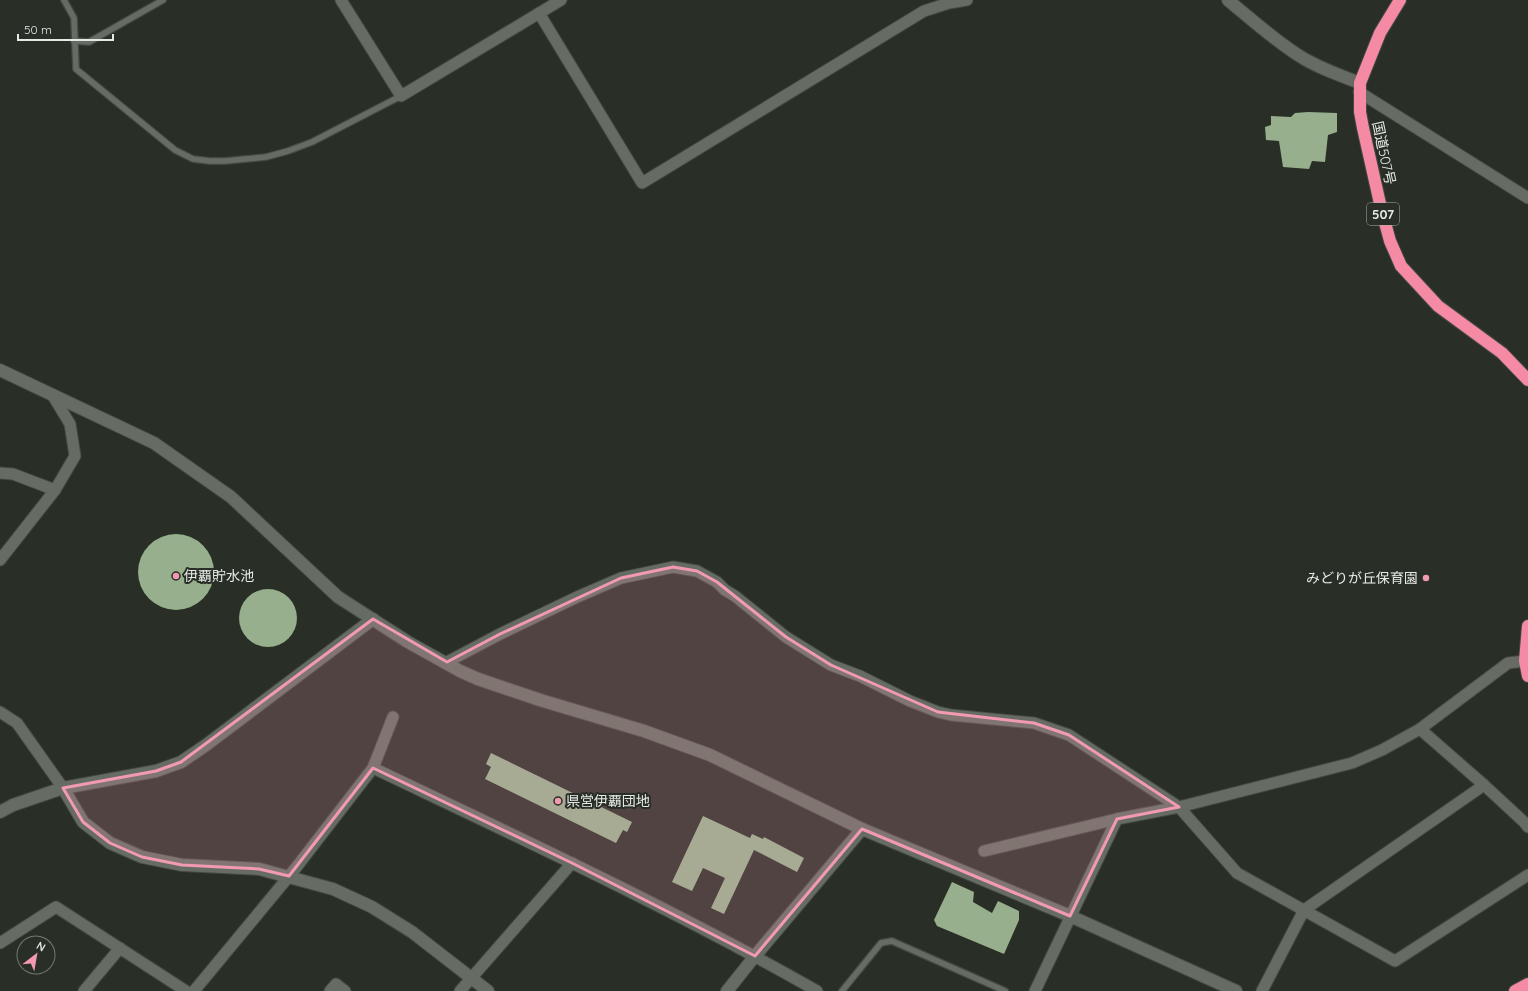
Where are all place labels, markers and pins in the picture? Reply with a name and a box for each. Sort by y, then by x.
place label: 伊覇貯水池 [184,567,254,585]
place label: みどりが丘保育園 [1306,569,1418,587]
marker: 伊覇貯水池 [171,571,181,581]
marker: みどりが丘保育園 [1421,573,1431,583]
place label: 県営伊覇団地 [566,792,650,810]
marker: 県営伊覇団地 [553,796,563,806]

